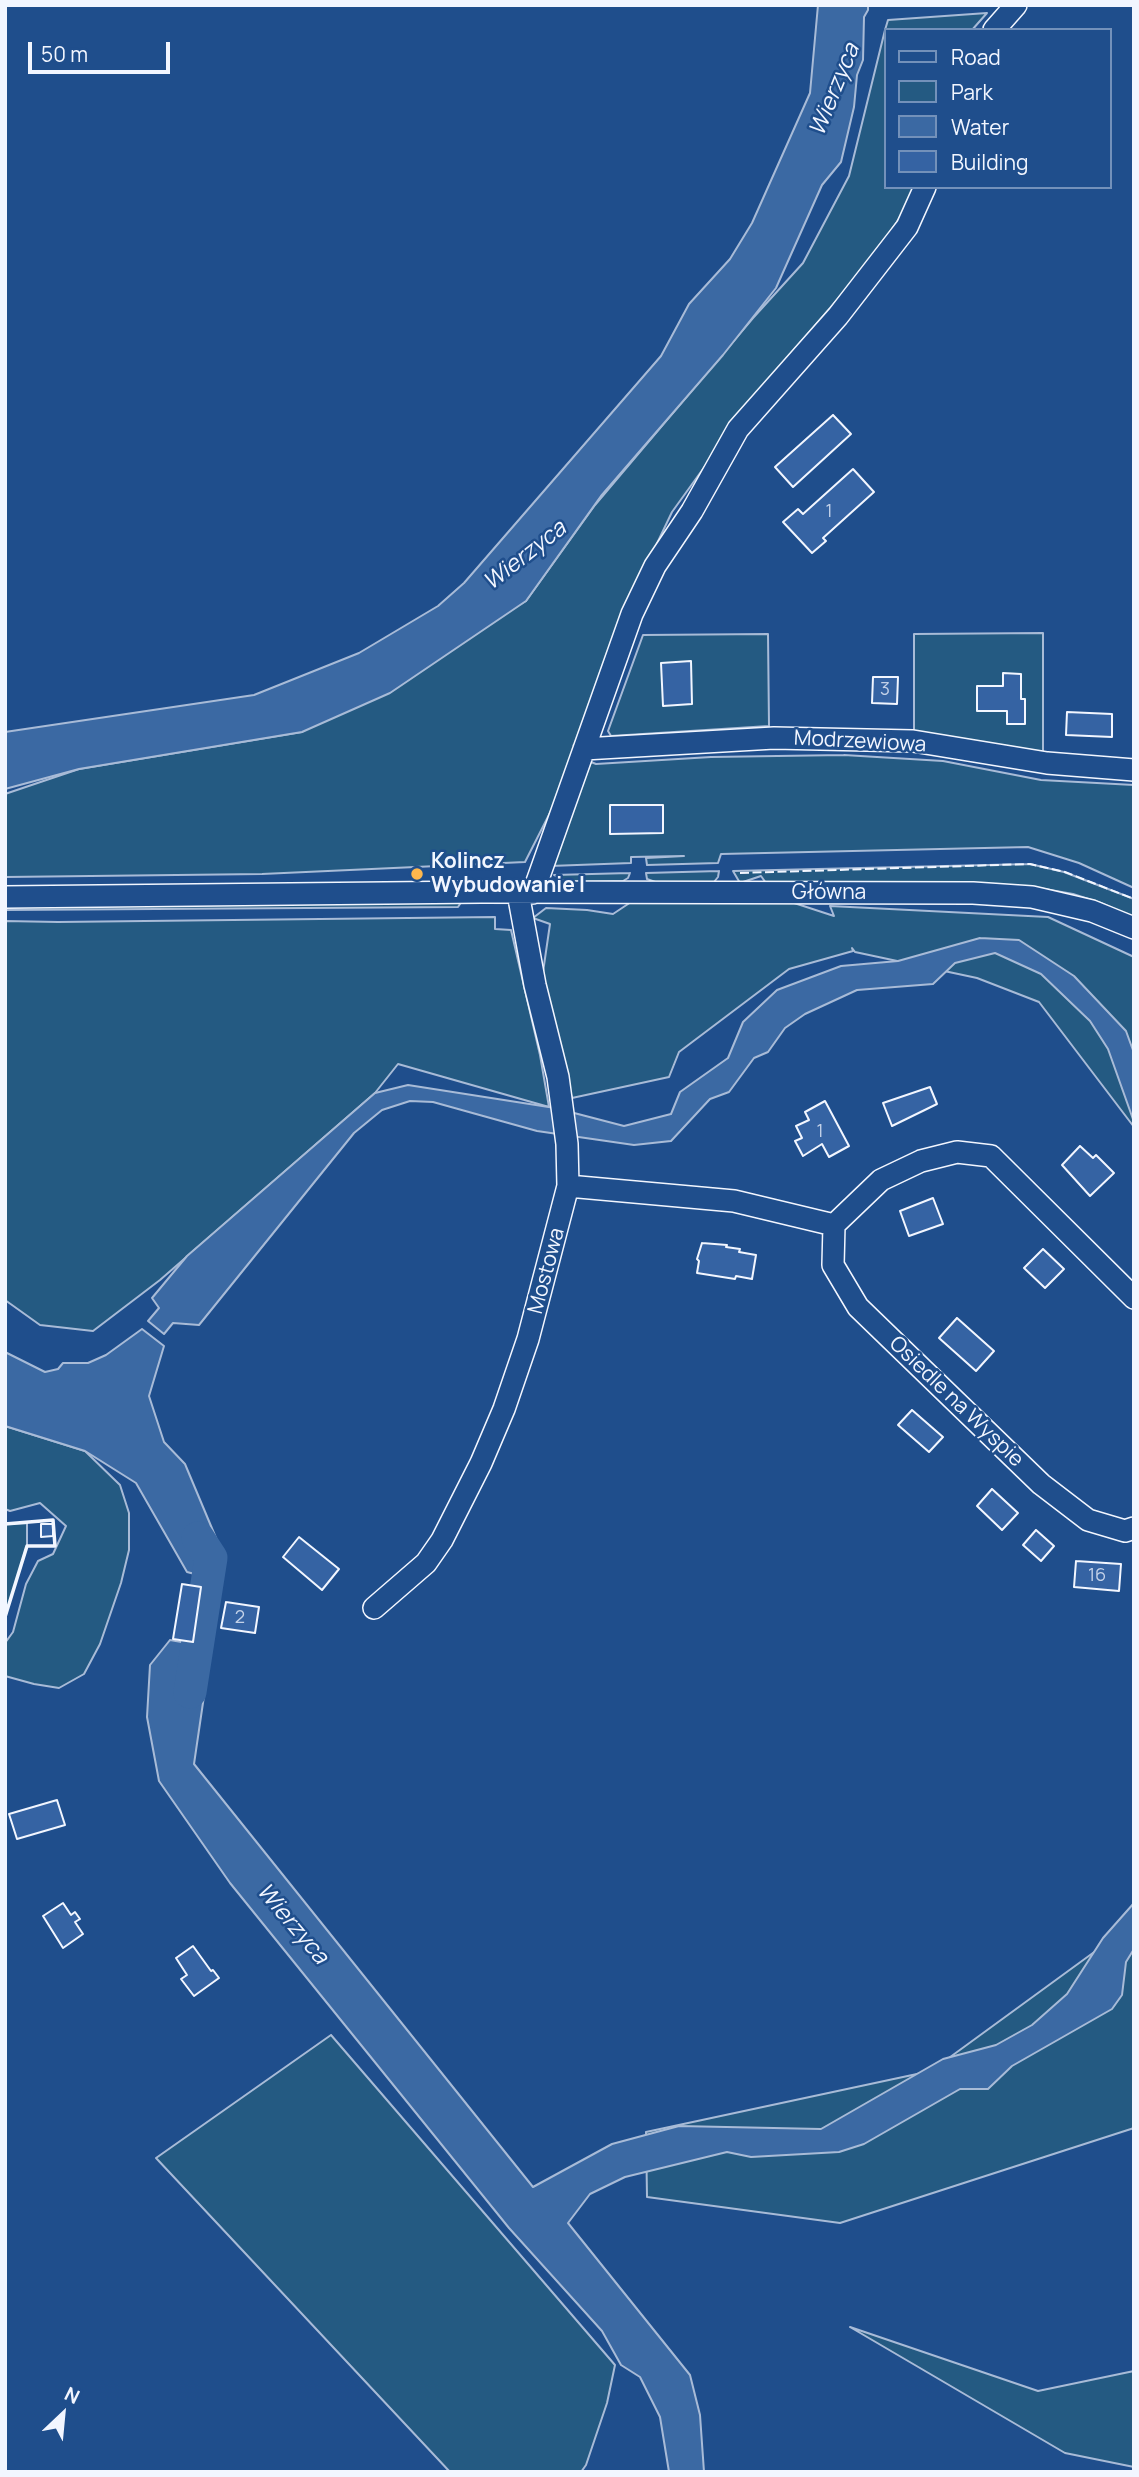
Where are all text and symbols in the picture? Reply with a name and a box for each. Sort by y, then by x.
scale bar [32,28,173,72]
legend [884,28,1111,189]
text: 50 m [41,40,88,68]
water label: Wierzyca [804,40,866,140]
text: Road [951,43,1001,71]
text: Park [951,78,993,106]
text: Water [951,113,1009,141]
text: Building [951,148,1028,176]
house number: 1 [825,501,833,523]
water label: Wierzyca [478,515,572,597]
house number: 3 [880,679,890,701]
street label: Modrzewiowa [793,726,927,758]
place label: Kolincz Wybudowanie I [431,849,585,899]
marker: Kolincz Wybudowanie I [409,866,425,882]
street label: Główna [792,880,866,906]
house number: 1 [816,1121,824,1143]
street label: Mostowa [523,1225,571,1317]
street label: Osiedle na Wyspie [884,1331,1028,1473]
house number: 16 [1088,1565,1106,1587]
house number: 2 [235,1607,245,1629]
water label: Wierzyca [250,1878,334,1970]
north arrow [28,2379,98,2449]
text: N [60,2380,84,2410]

